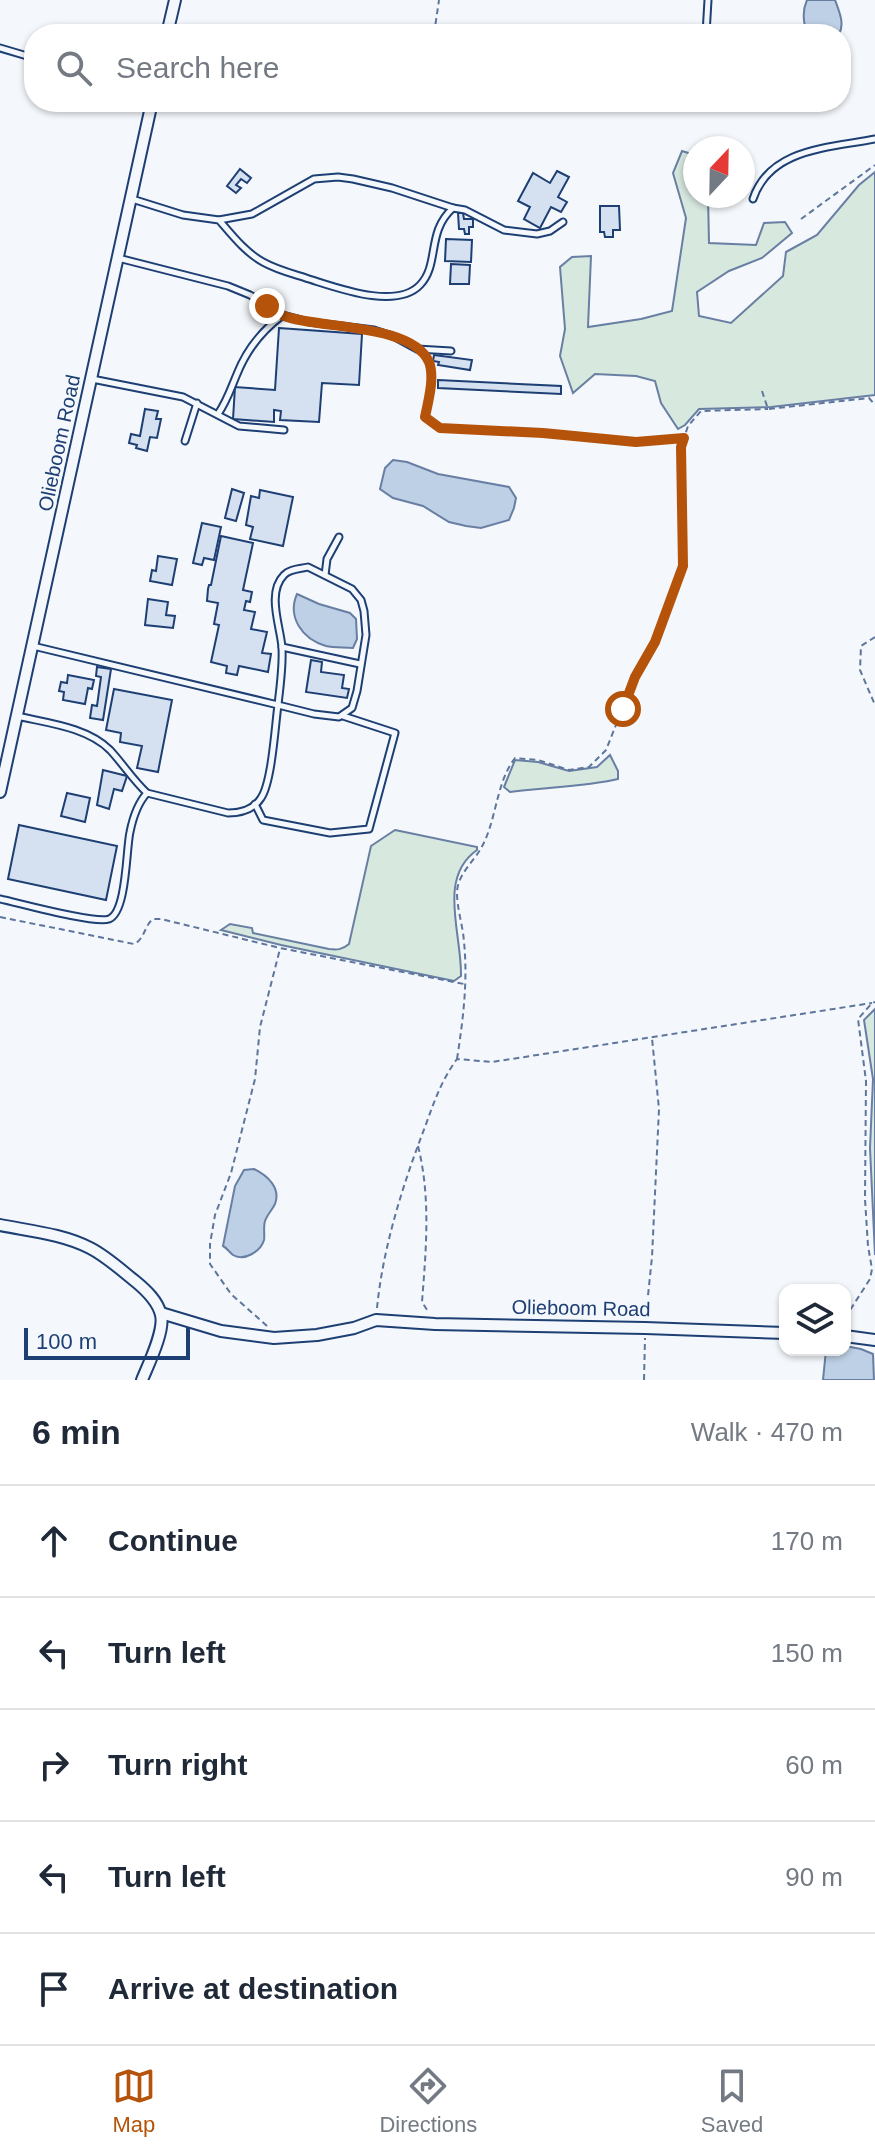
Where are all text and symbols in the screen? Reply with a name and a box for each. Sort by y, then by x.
search box [24,24,851,112]
icon: search [52,46,96,90]
text: Search here [116,51,279,84]
north arrow [683,136,755,208]
route end [249,288,285,324]
street label: Olieboom Road [34,373,84,513]
route start [605,691,641,727]
map controls [779,1284,851,1356]
button: layers [779,1284,851,1356]
street label: Olieboom Road [511,1296,651,1320]
scale bar [24,1324,190,1360]
text: 100 m [36,1329,97,1354]
text: 6 min [32,1413,121,1451]
text: Walk · 470 m [691,1417,843,1447]
icon: ahead [32,1519,76,1563]
text: Continue [108,1524,238,1557]
text: 170 m [771,1526,843,1556]
icon: left [32,1631,76,1675]
text: Turn left [108,1636,226,1669]
text: 150 m [771,1638,843,1668]
icon: right [32,1743,76,1787]
text: Turn right [108,1748,247,1781]
text: 60 m [785,1750,843,1780]
icon: left [32,1855,76,1899]
text: Turn left [108,1860,226,1893]
text: 90 m [785,1862,843,1892]
icon: arrive [32,1967,76,2011]
text: Arrive at destination [108,1972,398,2005]
tab: Map [112,2064,156,2138]
tab: Directions [379,2064,477,2138]
tab: Saved [701,2064,763,2138]

